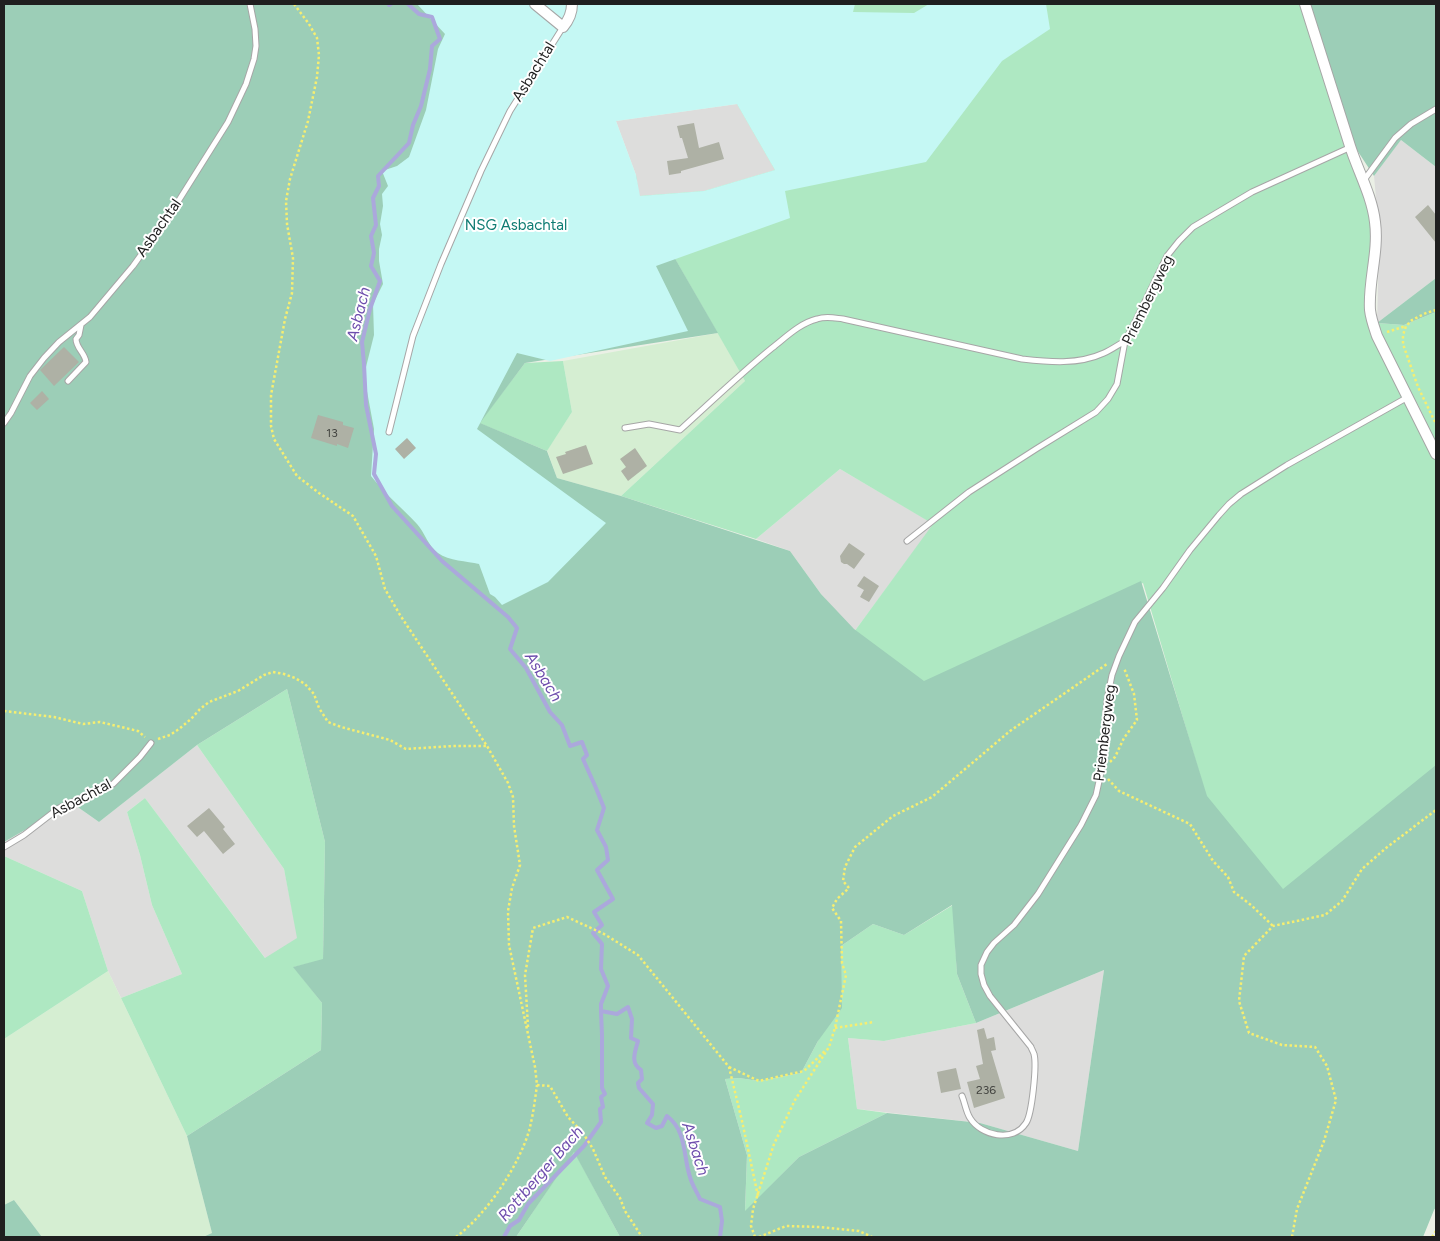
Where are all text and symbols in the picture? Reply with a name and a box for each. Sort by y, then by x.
street label: Asbachtal [509,39,559,105]
street label: Asbachtal [133,196,185,260]
park label: NSG Asbachtal [465,217,567,235]
street label: Priembergweg [1119,252,1177,348]
water label: Asbach [343,285,375,343]
house number: 13 [326,426,338,440]
water label: Asbach [520,649,566,705]
street label: Priembergweg [1090,683,1120,783]
street label: Asbachtal [47,775,115,823]
house number: 236 [976,1083,996,1097]
water label: Asbach [677,1120,713,1178]
water label: Rottberger Bach [495,1123,587,1225]

